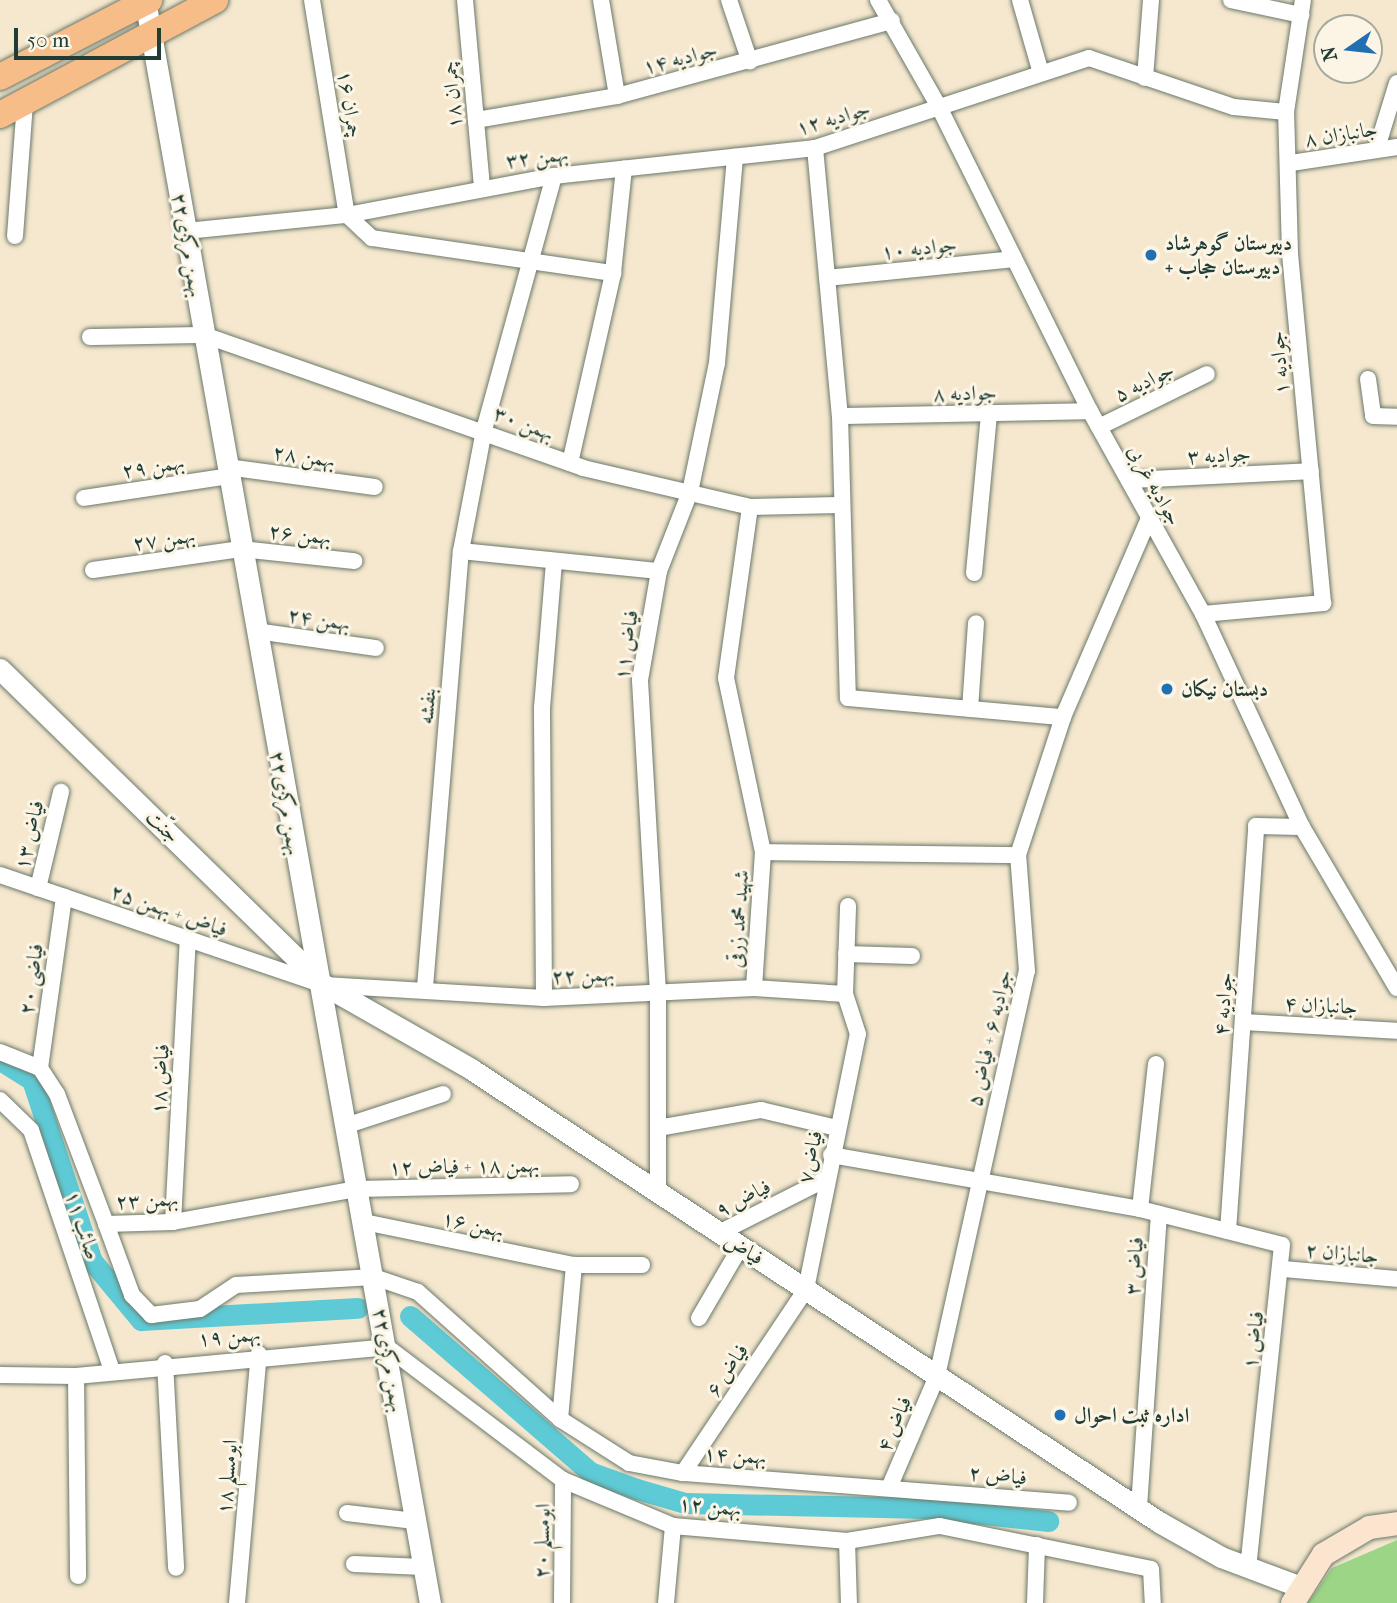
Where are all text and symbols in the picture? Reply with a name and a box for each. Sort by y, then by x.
scale bar [18,14,164,58]
north arrow [1313,14,1383,84]
text: 50 m [27,28,70,52]
street label: جوادیه ۱۴ [640,37,720,79]
text: N [1317,44,1342,63]
street label: چمران ۱۸ [436,60,468,130]
street label: چمران ۱۶ [332,68,368,140]
street label: جوادیه ۱۲ [793,95,873,141]
street label: جانبازان ۸ [1303,116,1379,152]
street label: بهمن ۳۲ [504,141,570,173]
street label: ۲۲بهمن مرکزی [166,191,210,299]
place label: دبیرستان گوهرشاد + دبیرستان حجاب [1165,230,1292,280]
street label: جوادیه ۱۰ [880,231,958,265]
marker: دبیرستان گوهرشاد + دبیرستان حجاب [1143,247,1159,263]
street label: جوادیه ۱ [1264,330,1294,396]
street label: جوادیه ۵ [1110,357,1178,407]
street label: جوادیه ۸ [933,380,997,406]
street label: بهمن ۳۰ [490,400,558,446]
street label: بهمن ۲۸ [271,439,337,473]
street label: جوادیه غربی [1122,440,1188,530]
street label: جوادیه ۳ [1187,441,1251,469]
street label: بهمن ۲۹ [120,449,186,483]
street label: بهمن ۲۶ [267,518,333,550]
street label: بهمن ۲۷ [131,522,197,556]
street label: بهمن ۲۴ [286,602,352,636]
street label: فیاض ۱۱ [609,608,643,682]
place label: دبستان نیکان [1181,676,1268,702]
marker: دبستان نیکان [1159,681,1175,697]
street label: بنفشه [413,687,441,725]
street label: ۲۲بهمن مرکزی [264,749,308,857]
street label: فیاض ۱۳ [9,798,49,872]
street label: جنّت [141,804,185,848]
street label: شهید محمد زرقی [722,869,754,969]
street label: فیاض + بهمن ۲۵ [107,878,231,942]
street label: فیاضی ۲۰ [14,942,48,1016]
street label: بهمن ۲۲ [551,961,615,989]
street label: جوادیه ۶ + فیاض ۵ [961,967,1017,1109]
street label: جوادیه ۴ [1208,971,1238,1037]
street label: جانبازان ۴ [1284,990,1358,1020]
street label: فیاض ۱۸ [146,1043,174,1115]
street label: فیاض۷ [792,1128,828,1186]
street label: بهمن ۱۸ + فیاض ۱۲ [388,1152,540,1180]
street label: فیاض ۹ [711,1174,775,1222]
street label: بهمن ۲۳ [115,1186,179,1214]
street label: صائب ۱۱ [60,1187,106,1263]
street label: بهمن ۱۶ [440,1205,506,1243]
street label: فیاض [720,1228,768,1270]
street label: فیاض ۳ [1119,1236,1149,1296]
street label: جانبازان ۲ [1304,1237,1380,1269]
street label: ۲۲بهمن مرکزی [367,1306,411,1414]
street label: فیاض ۱ [1237,1309,1269,1371]
street label: بهمن ۱۹ [197,1321,261,1351]
street label: فیاض ۶ [700,1339,754,1401]
street label: فیاض ۴ [871,1392,917,1456]
place label: اداره ثبت احوال [1074,1402,1189,1428]
marker: اداره ثبت احوال [1052,1407,1068,1423]
street label: ابومسلم ۱۸ [211,1438,243,1516]
street label: بهمن ۱۴ [703,1441,767,1469]
street label: فیاض ۲ [968,1460,1028,1490]
street label: بهمن ۱۲ [678,1491,742,1521]
street label: ابومسلم ۲۰ [529,1503,555,1579]

